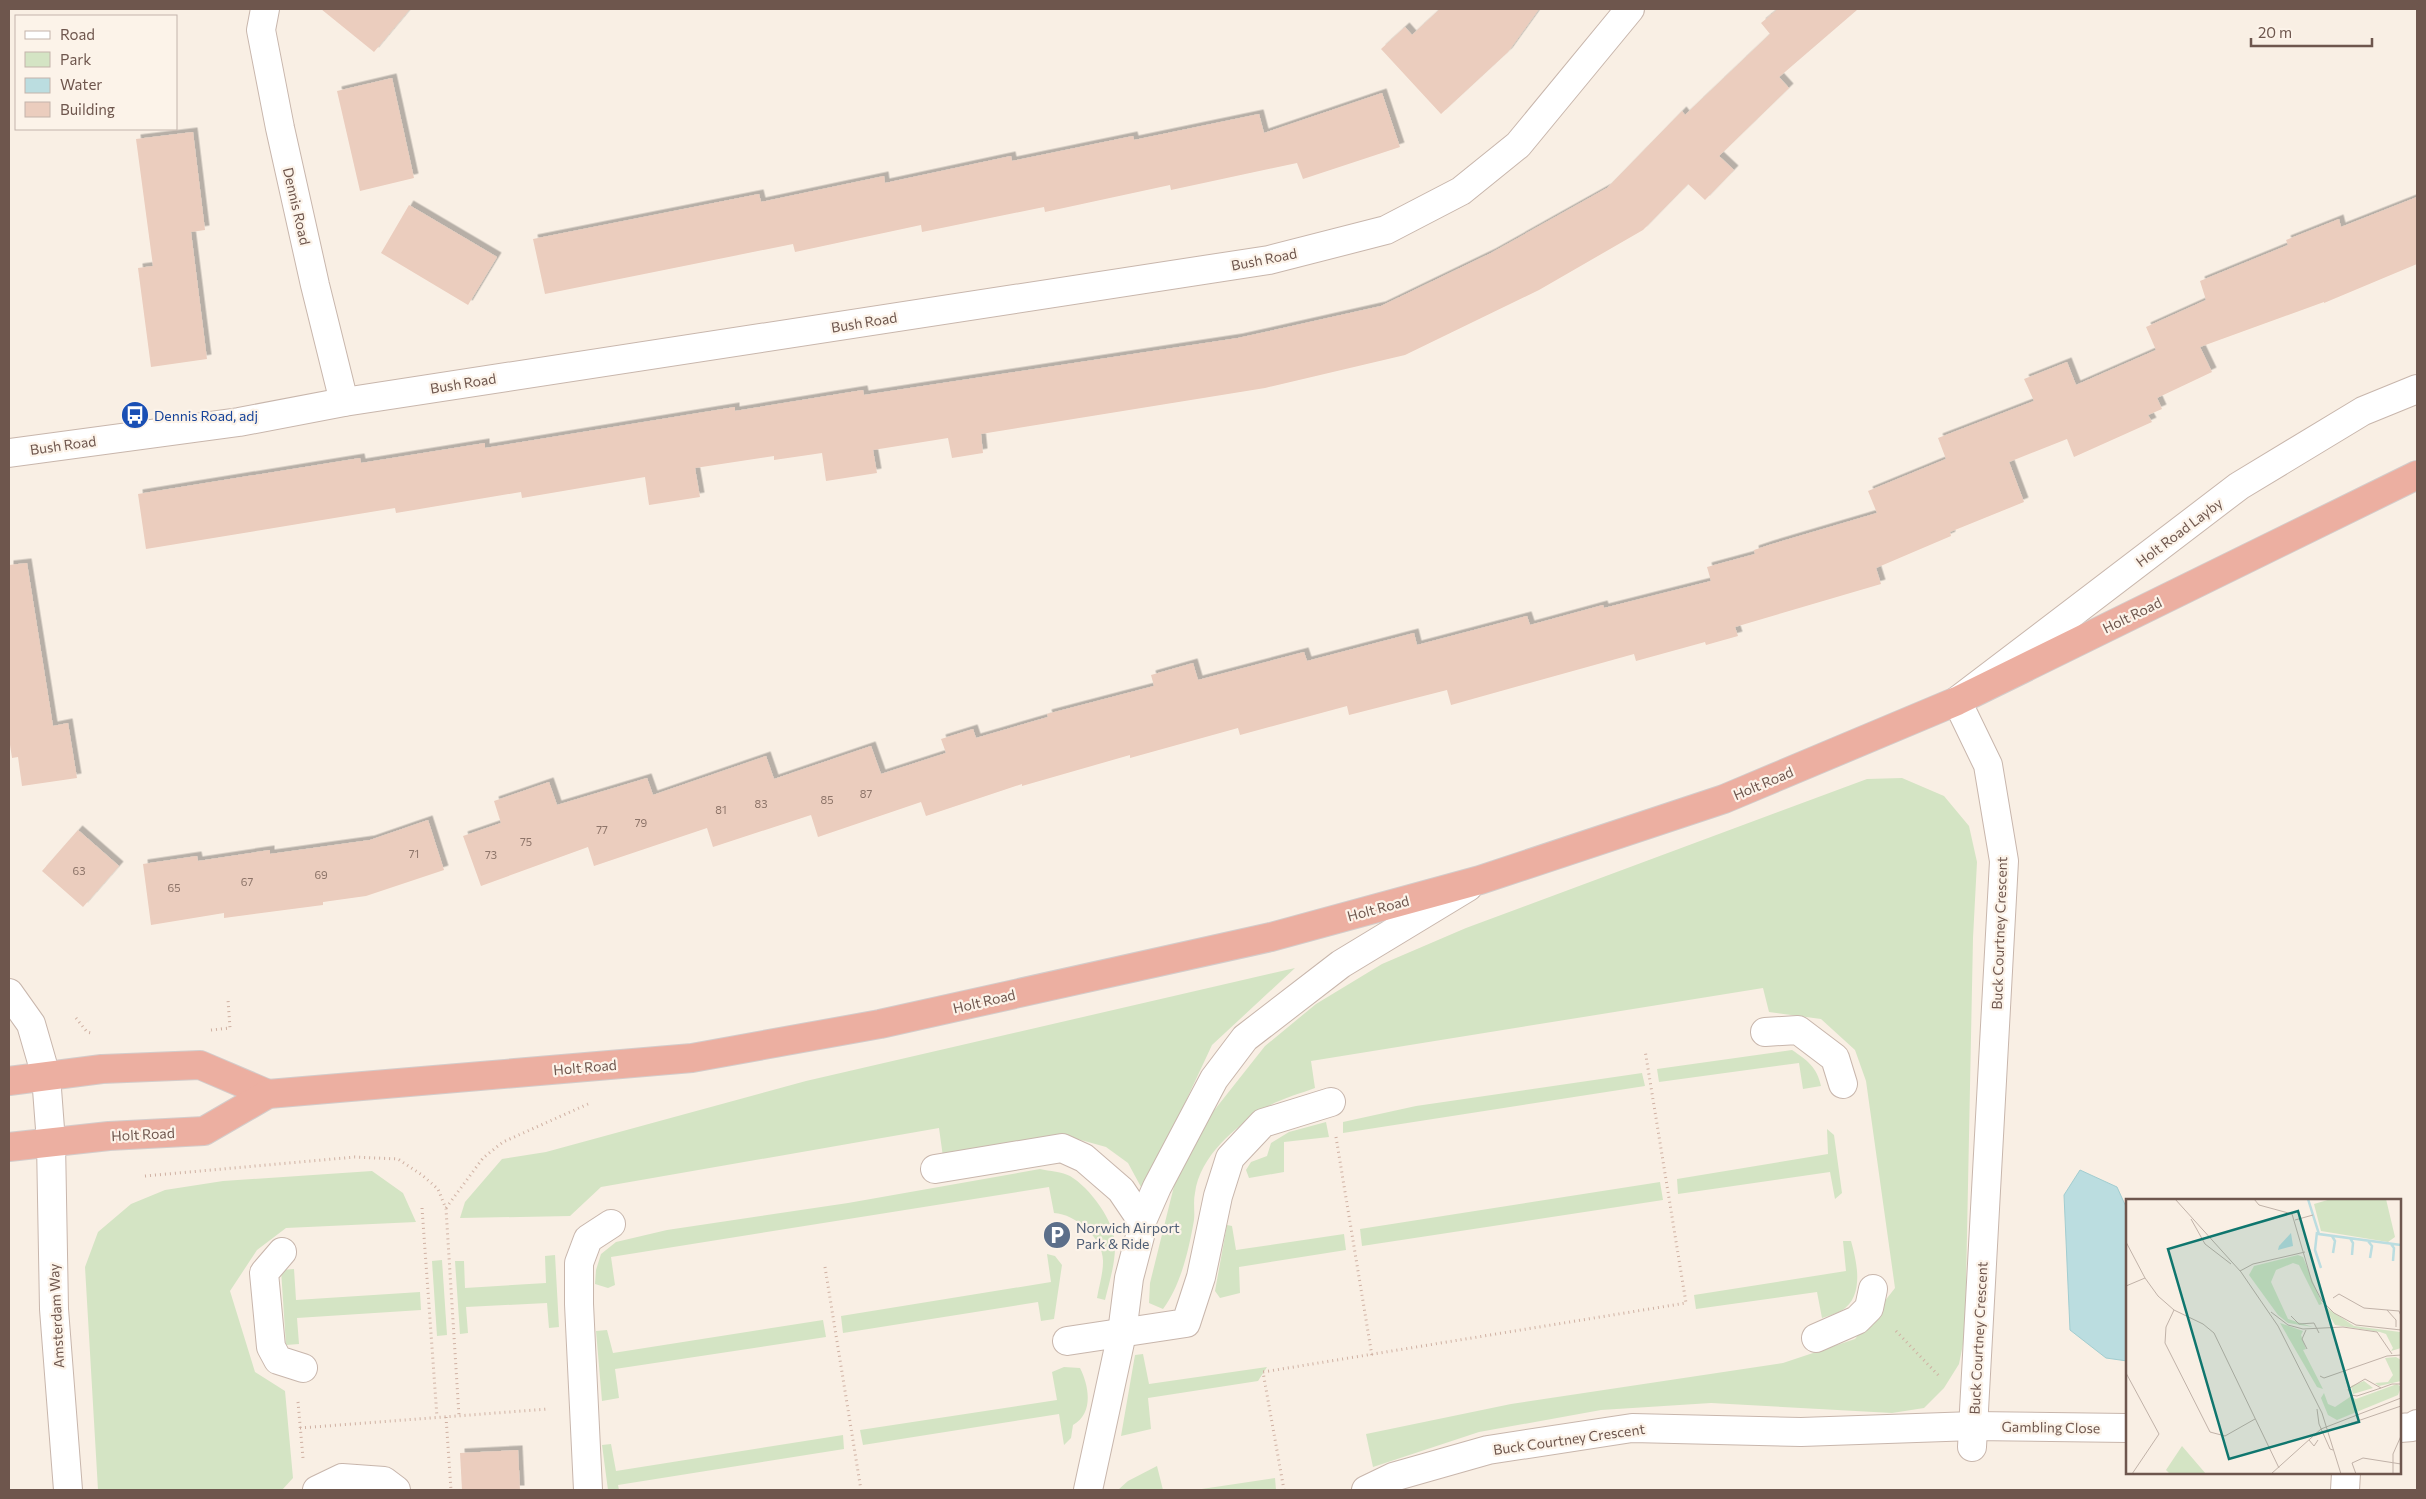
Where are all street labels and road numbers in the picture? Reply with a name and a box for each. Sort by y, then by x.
street label: Dennis Road [280,166,314,246]
street label: Bush Road [1230,244,1298,274]
street label: Bush Road [830,308,898,336]
street label: Bush Road [429,369,497,397]
street label: Bush Road [29,432,97,458]
street label: Holt Road Layby [2132,494,2226,570]
street label: Holt Road [2100,593,2164,637]
street label: Holt Road [1730,763,1796,803]
street label: Buck Courtney Crescent [1988,856,2010,1010]
street label: Holt Road [1345,892,1411,924]
street label: Holt Road [951,986,1017,1016]
street label: Holt Road [553,1056,617,1078]
street label: Holt Road [111,1124,175,1144]
street label: Buck Courtney Crescent [1966,1261,1991,1415]
street label: Amsterdam Way [45,1263,67,1369]
street label: Gambling Close [2002,1418,2100,1436]
street label: Buck Courtney Crescent [1492,1420,1646,1458]

